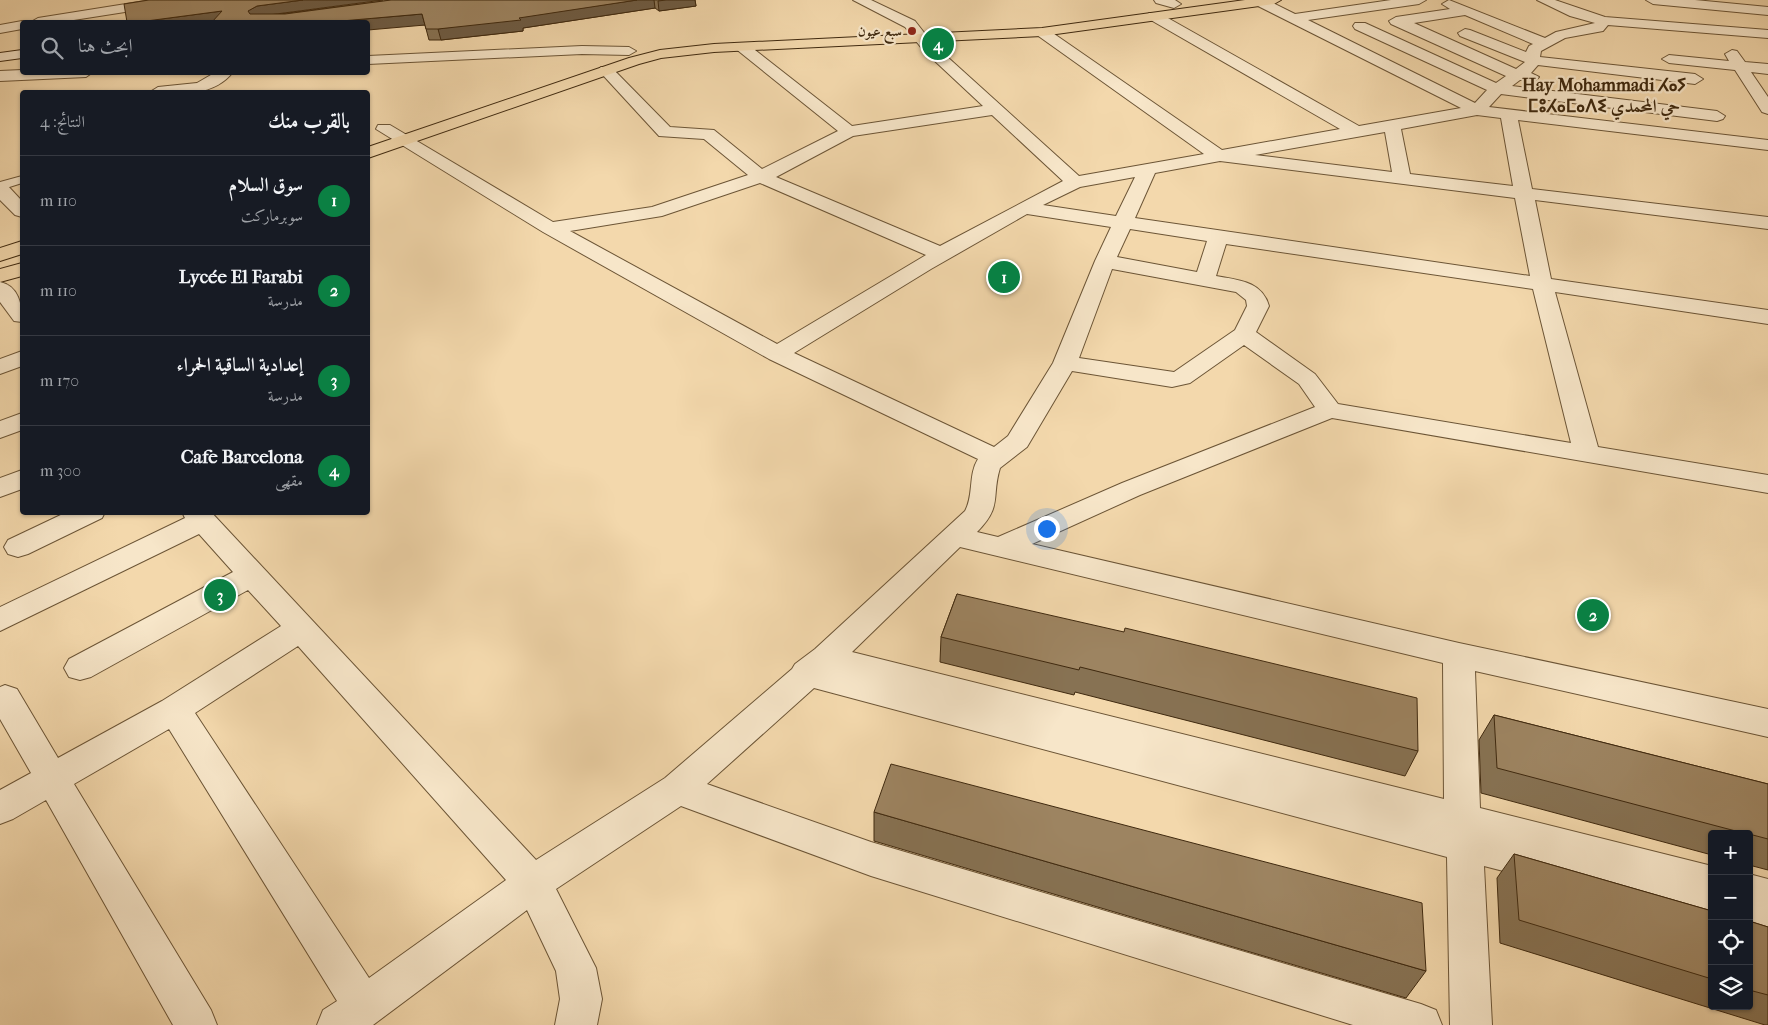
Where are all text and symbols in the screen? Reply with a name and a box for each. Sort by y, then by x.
search box [20,20,370,75]
place label: سبع عيون [858,23,902,44]
marker: سبع عيون [906,25,918,37]
pin: 4 [922,25,954,63]
icon: search [38,34,66,62]
text: ابحث هنا [78,35,133,57]
district label: Hay Mohammadi ⵃⴰⵢ ⵎⵓⵃⴰⵎⴰⴷⵉ حي المحمدي [1522,75,1686,121]
text: بالقرب منك [268,109,350,133]
text: النتائج: 4 [40,112,85,131]
text: سوق السلام [229,174,303,196]
text: 110 m [40,191,77,210]
text: 1 [331,191,337,210]
text: سوبرماركت [241,206,303,225]
pin: 1 [988,258,1020,296]
text: Lycée El Farabi [179,266,303,288]
text: 110 m [40,281,77,300]
text: 2 [330,281,338,300]
text: مدرسة [268,291,303,310]
text: إعدادية الساقية الحمراء [177,354,303,376]
text: 170 m [40,371,79,390]
text: 3 [331,371,337,390]
text: مدرسة [268,386,303,405]
text: Cafe Barcelona [181,446,303,468]
text: 300 m [40,461,81,480]
text: 4 [329,461,339,480]
text: مقهى [275,471,303,490]
your location [1034,516,1060,542]
pin: 3 [204,576,236,614]
pin: 2 [1577,596,1609,634]
map controls [1708,830,1753,1010]
button: + [1708,830,1753,875]
button: − [1708,875,1753,920]
button: locate [1708,920,1753,965]
button: layers [1708,965,1753,1010]

